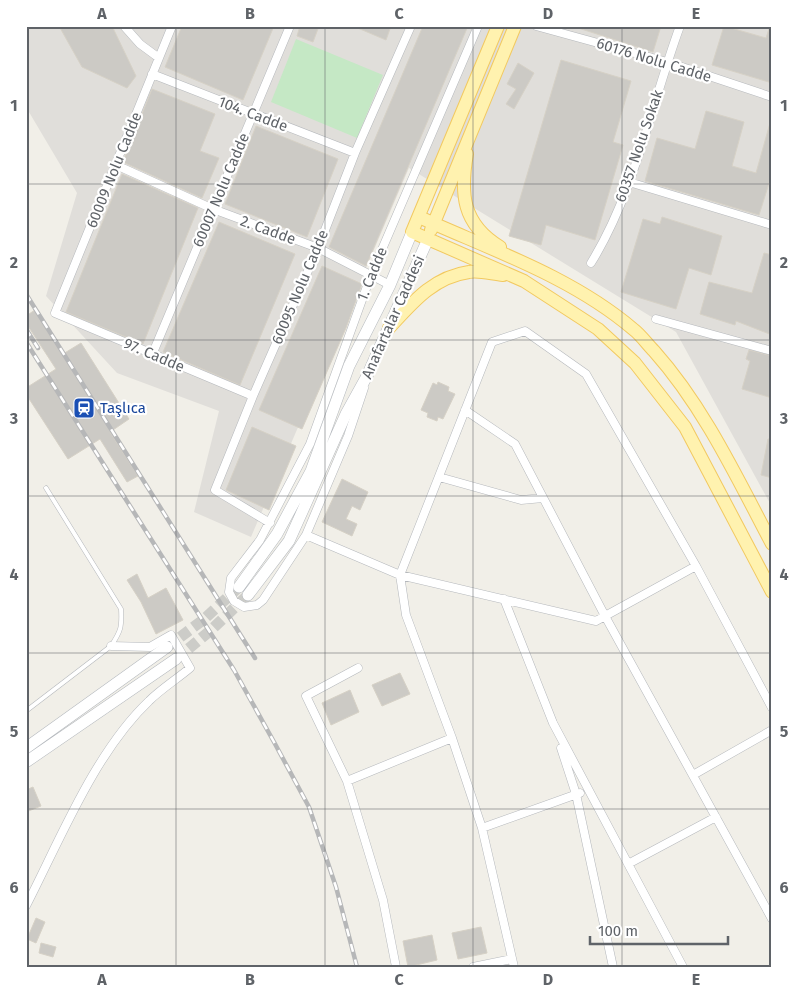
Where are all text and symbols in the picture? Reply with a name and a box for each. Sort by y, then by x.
text: A [96,4,107,23]
text: B [245,4,255,23]
text: C [394,4,404,23]
text: D [543,4,553,23]
text: E [692,4,700,23]
street label: 60176 Nolu Cadde [594,34,714,86]
street label: 60357 Nolu Sokak [611,87,667,205]
street label: 104. Cadde [216,93,290,135]
text: 1 [10,96,18,115]
text: 1 [780,96,788,115]
street label: 60009 Nolu Cadde [83,109,145,231]
street label: 60007 Nolu Cadde [189,130,253,250]
street label: 2. Cadde [238,212,298,248]
street label: 60095 Nolu Cadde [268,227,332,347]
street label: 1. Cadde [353,244,391,304]
street label: Anafartalar Caddesi [358,252,428,382]
text: 2 [10,253,18,272]
text: 2 [780,253,788,272]
street label: 97. Cadde [121,334,187,376]
station icon: Taşlıca [72,396,96,420]
place label: Taşlıca [100,399,146,417]
text: 3 [9,409,18,428]
text: 3 [779,409,788,428]
text: 4 [9,565,19,584]
text: 4 [779,565,789,584]
text: 5 [10,722,19,741]
text: 5 [780,722,789,741]
text: 6 [9,878,19,897]
text: 6 [779,878,789,897]
scale bar [590,913,728,945]
text: 100 m [598,922,638,940]
text: A [96,970,107,989]
text: B [245,970,255,989]
text: C [394,970,404,989]
text: D [543,970,553,989]
text: E [692,970,700,989]

